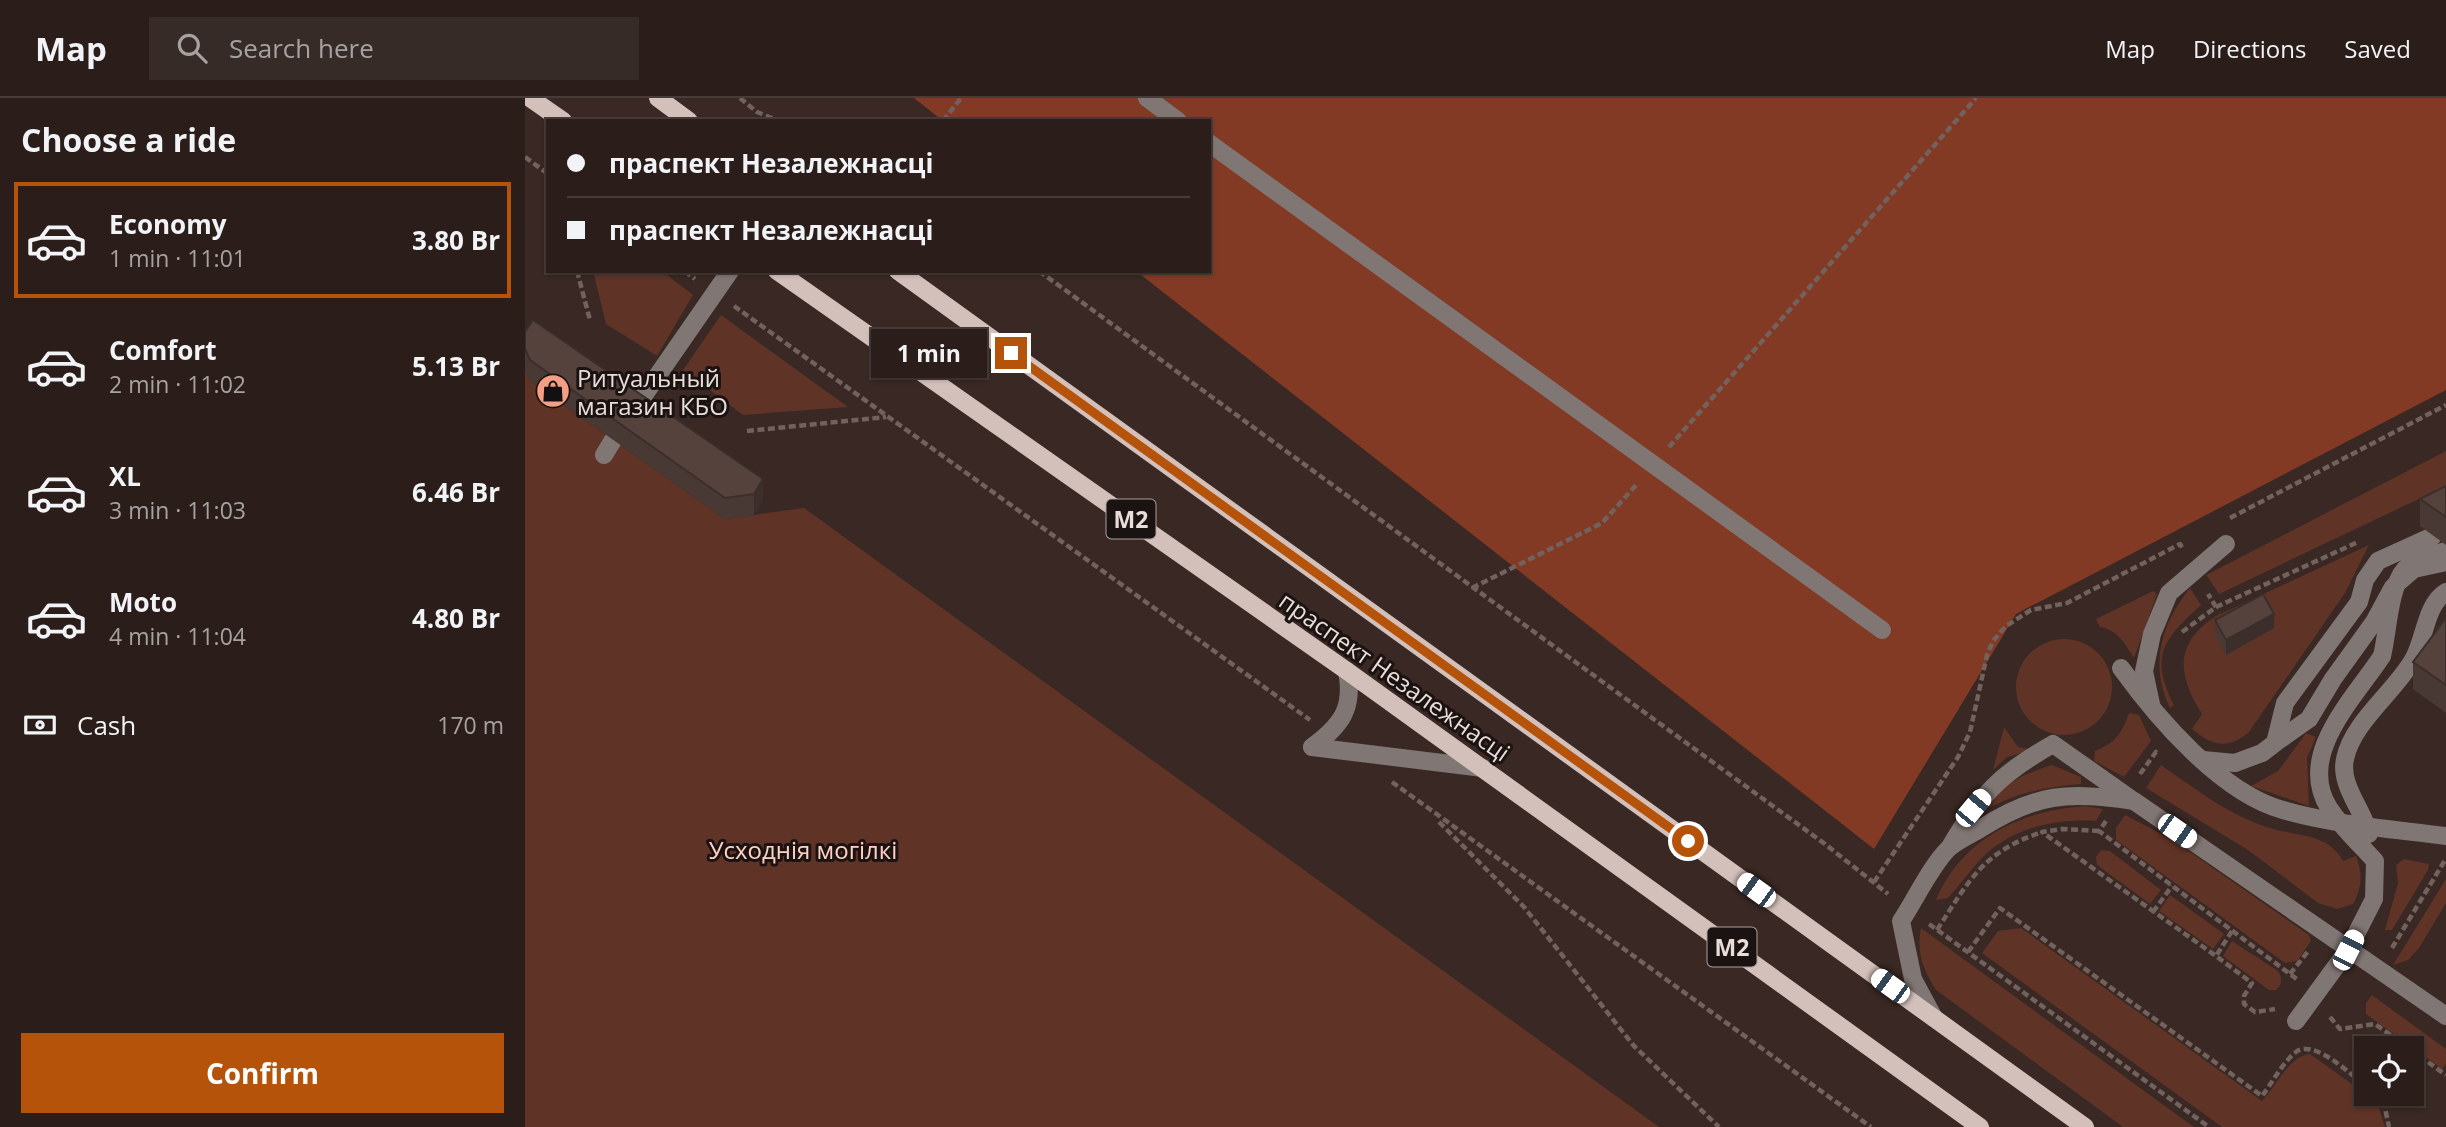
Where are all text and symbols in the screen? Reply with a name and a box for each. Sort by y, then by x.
search box [149,17,639,80]
text: Map [35,26,107,71]
icon: search [173,29,211,67]
text: Search here [229,30,374,66]
text: Map [2105,32,2155,65]
text: Directions [2193,32,2306,65]
text: Saved [2344,32,2411,65]
text: Choose a ride [21,118,236,161]
text: праспект Незалежнасці [609,145,933,181]
text: Economy [109,206,227,242]
icon: car [25,209,88,272]
text: праспект Незалежнасці [609,212,933,248]
text: 3.80 Br [412,222,500,258]
text: 1 min · 11:01 [109,242,246,274]
callout: 1 min [871,328,987,378]
text: Comfort [109,332,216,368]
icon: car [25,335,88,398]
text: 1 min [897,337,961,369]
route end [995,337,1027,369]
text: 5.13 Br [412,348,500,384]
place label: Ритуальный магазин КБО [577,361,728,422]
text: 2 min · 11:02 [109,368,246,400]
shop icon: Ритуальный магазин КБО [534,372,572,410]
text: XL [109,458,141,494]
icon: car [25,461,88,524]
text: 6.46 Br [412,474,500,510]
text: 3 min · 11:03 [109,494,246,526]
road number: М2 [1107,500,1155,538]
text: Moto [109,584,177,620]
street label: праспект Незалежнасці [1273,584,1517,768]
icon: car [25,587,88,650]
text: 4.80 Br [412,600,500,636]
text: 4 min · 11:04 [109,620,246,652]
icon: cash [21,706,59,744]
text: Cash [77,707,136,743]
text: 170 m [437,709,504,741]
car [1952,785,1995,831]
car [2154,810,2201,852]
route start [1672,825,1704,857]
park label: Усходнія могілкі [709,833,897,866]
car [1733,869,1780,911]
car [2330,927,2367,973]
road number: М2 [1707,928,1757,967]
car [1867,965,1914,1007]
button: Confirm [21,1033,504,1113]
map controls [2354,1036,2424,1106]
button: locate [2354,1036,2424,1106]

